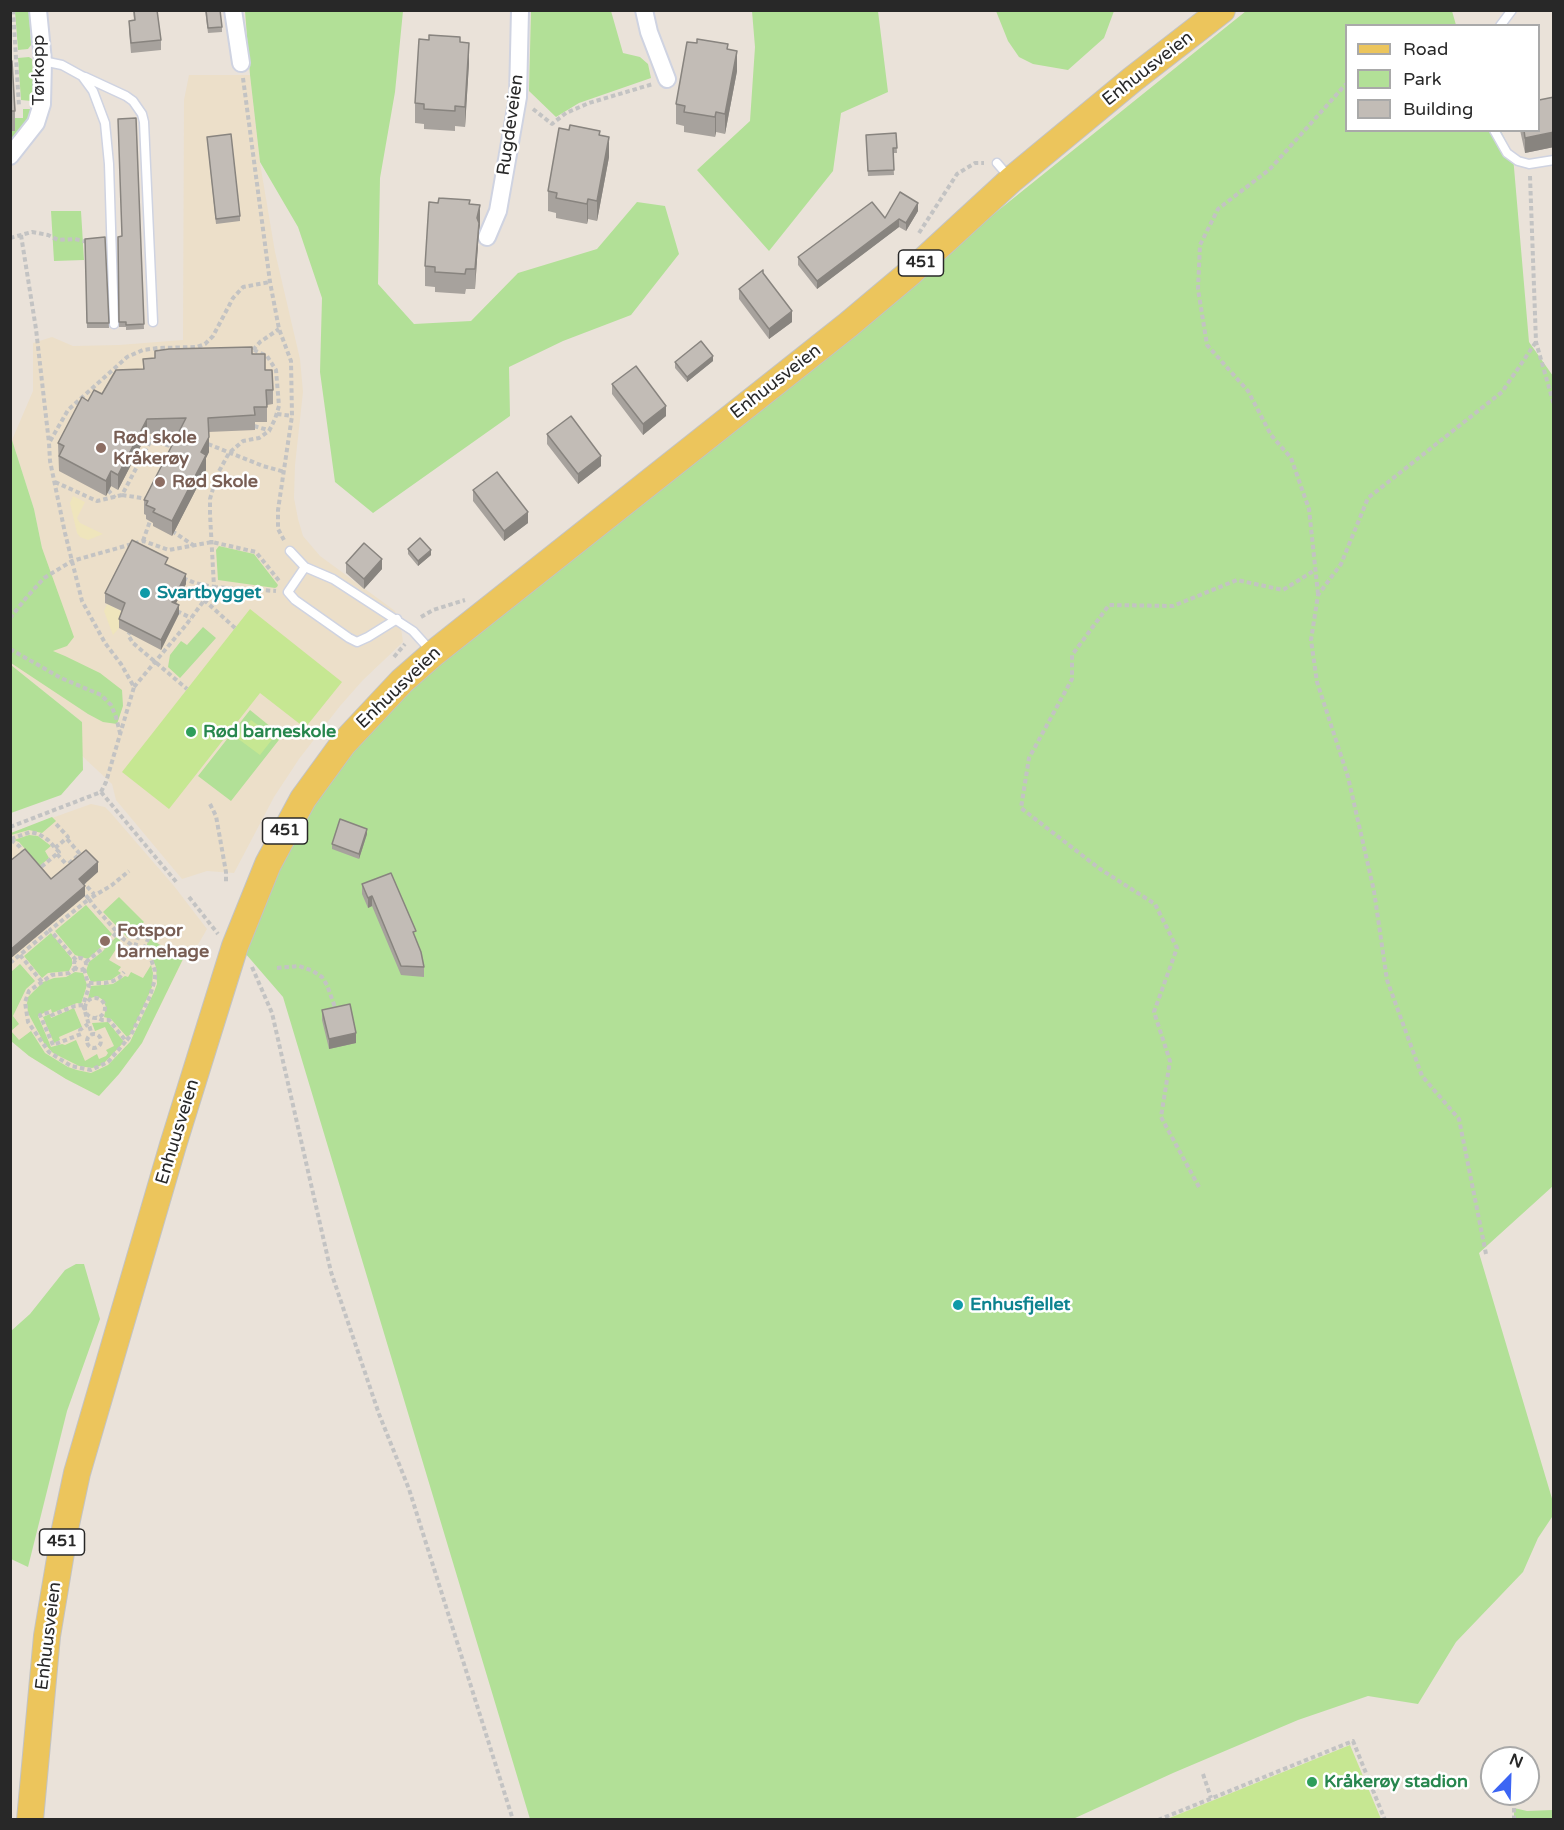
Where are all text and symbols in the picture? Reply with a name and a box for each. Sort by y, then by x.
legend [1345,24,1540,132]
street label: Enhuusveien [1098,27,1198,111]
street label: Tørkopp [28,35,50,105]
text: Road [1403,38,1448,60]
text: Park [1403,68,1441,90]
street label: Rugdeveien [493,73,529,177]
text: Building [1403,98,1473,120]
road number: 451 [898,250,944,276]
street label: Enhuusveien [726,340,826,424]
place label: Rød skole Kråkerøy [113,427,197,470]
marker: Rød skole Kråkerøy [94,441,108,455]
place label: Rød Skole [172,471,258,493]
marker: Rød Skole [153,475,167,489]
place label: Svartbygget [157,582,261,604]
marker: Svartbygget [138,586,152,600]
street label: Enhuusveien [352,642,446,734]
place label: Rød barneskole [203,721,336,743]
marker: Rød barneskole [184,725,198,739]
road number: 451 [262,818,308,844]
place label: Fotspor barnehage [117,920,209,962]
marker: Fotspor barnehage [98,934,112,948]
street label: Enhuusveien [152,1077,204,1187]
place label: Enhusfjellet [970,1294,1070,1316]
marker: Enhusfjellet [951,1298,965,1312]
road number: 451 [40,1529,84,1555]
street label: Enhuusveien [32,1581,66,1691]
north arrow [1480,1746,1540,1806]
text: N [1506,1750,1526,1773]
place label: Kråkerøy stadion [1324,1771,1468,1793]
marker: Kråkerøy stadion [1305,1775,1319,1789]

